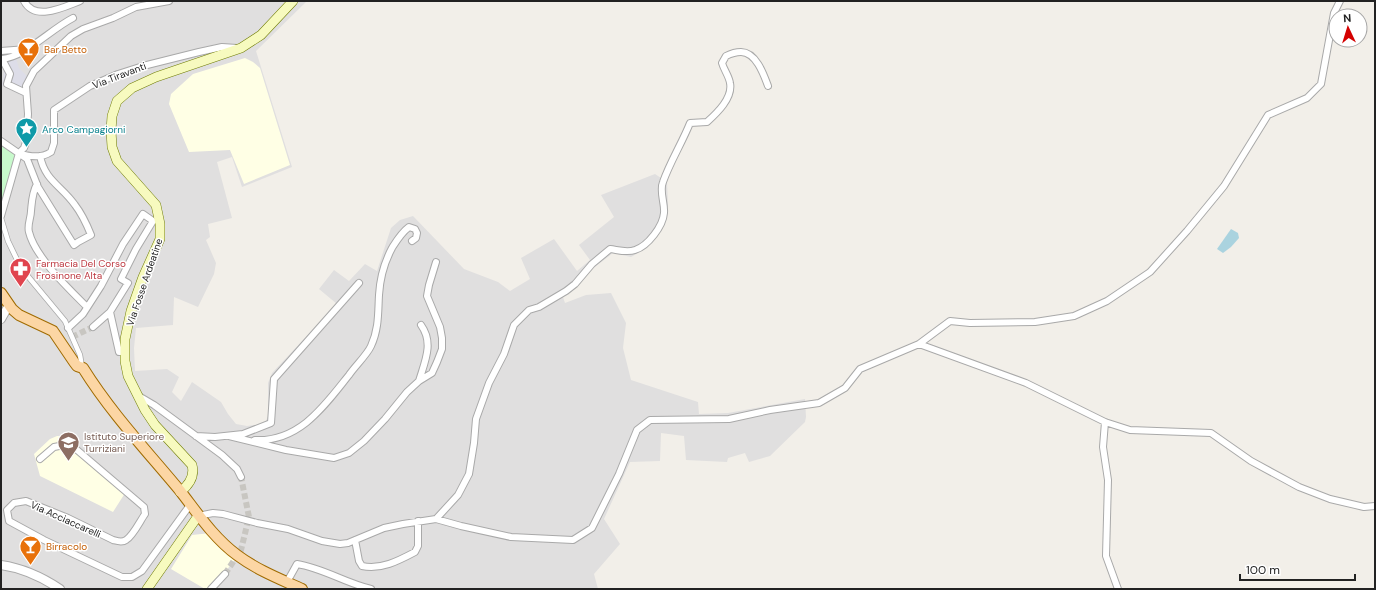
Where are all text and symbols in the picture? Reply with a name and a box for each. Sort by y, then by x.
north arrow [1328,8,1368,48]
text: N [1343,11,1352,25]
bar icon: Bar Betto [15,36,41,69]
place label: Bar Betto [44,43,87,56]
street label: Via Tiravanti [90,59,148,92]
place icon: Arco Campagiorni [13,116,39,149]
place label: Arco Campagiorni [42,123,125,136]
street label: Via Fosse Ardeatine [123,236,166,328]
pharmacy icon: Farmacia Del Corso Frosinone Alta [7,256,33,289]
place label: Farmacia Del Corso Frosinone Alta [36,257,126,282]
school or university icon: Istituto Superiore Turriziani [55,429,81,462]
place label: Istituto Superiore Turriziani [84,430,164,455]
street label: Via Acciaccarelli [29,498,103,541]
bar icon: Birracolo [18,533,44,566]
place label: Birracolo [46,540,87,553]
scale bar [1240,556,1355,582]
text: 100 m [1246,562,1280,578]

